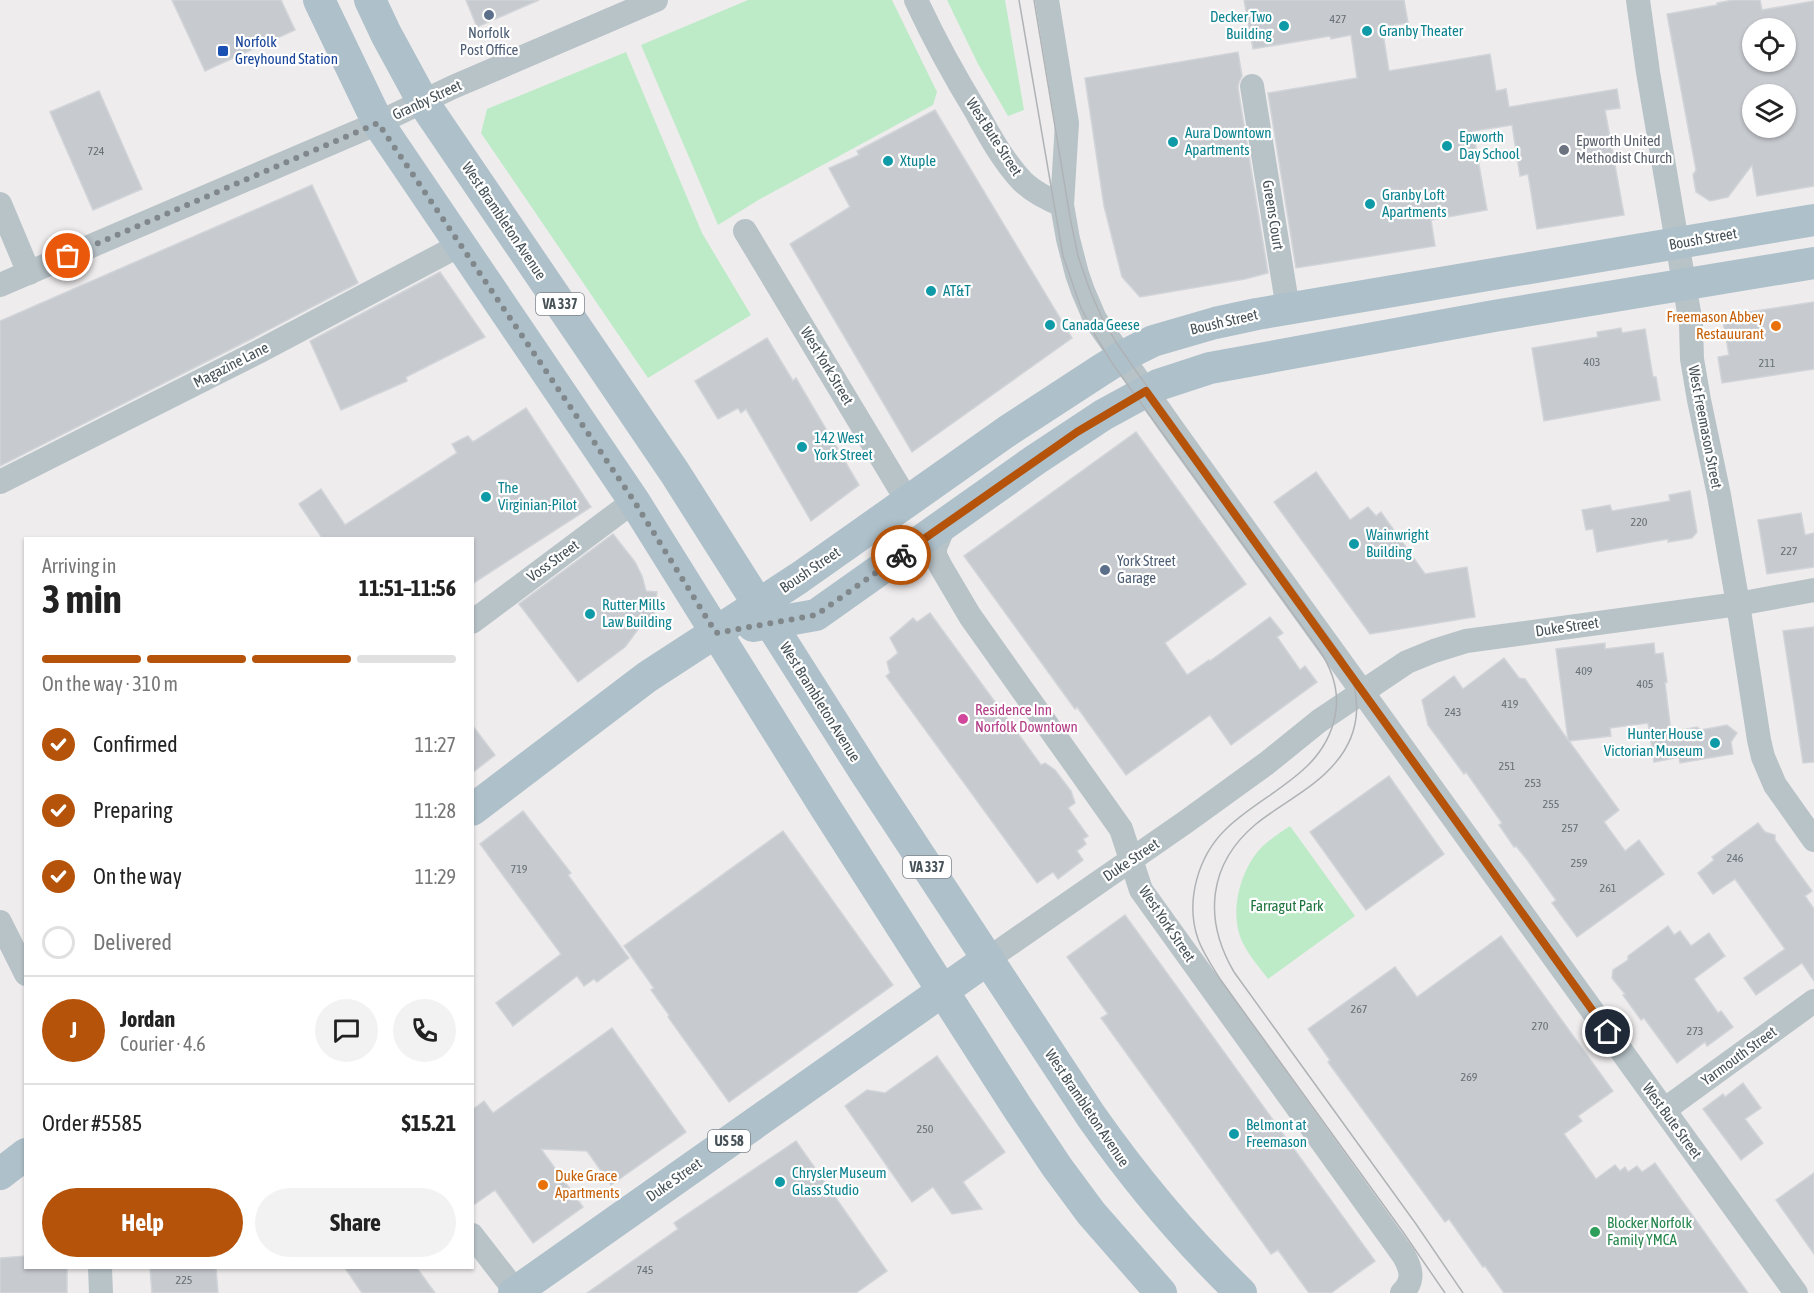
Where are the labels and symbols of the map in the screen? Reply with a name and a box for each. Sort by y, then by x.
marker: Norfolk Post Office [482,8,496,22]
place label: Decker Two Building [1210,8,1273,42]
house number: 427 [1330,12,1347,26]
marker: Decker Two Building [1277,19,1291,33]
place label: Granby Theater [1379,22,1464,39]
place label: Norfolk Post Office [460,24,518,58]
marker: Granby Theater [1360,24,1374,38]
place label: Norfolk Greyhound Station [235,33,338,67]
marker: Norfolk Greyhound Station [216,44,230,58]
street label: Granby Street [389,76,464,123]
street label: West Bute Street [963,95,1026,179]
place label: Aura Downtown Apartments [1185,124,1272,158]
place label: Epworth Day School [1459,128,1520,162]
place label: Epworth United Methodist Church [1576,132,1672,166]
marker: Aura Downtown Apartments [1166,135,1180,149]
marker: Epworth Day School [1440,139,1454,153]
marker: Epworth United Methodist Church [1557,143,1571,157]
house number: 724 [88,144,105,158]
place label: Xtuple [900,152,936,169]
marker: Xtuple [881,154,895,168]
street label: West Brambleton Avenue [459,159,550,283]
street label: Greens Court [1260,179,1287,251]
place label: Granby Loft Apartments [1382,186,1447,220]
marker: Granby Loft Apartments [1363,197,1377,211]
street label: Boush Street [1667,224,1738,253]
pin [42,230,93,281]
place label: AT&T [943,282,971,299]
marker: AT&T [924,284,938,298]
road number: VA 337 [536,293,584,315]
street label: Boush Street [1188,305,1259,338]
place label: Freemason Abbey Restauurant [1666,308,1764,342]
place label: Canada Geese [1062,316,1140,333]
marker: Canada Geese [1043,318,1057,332]
marker: Freemason Abbey Restauurant [1769,319,1783,333]
street label: West York Street [798,324,857,408]
street label: Magazine Lane [190,338,271,391]
house number: 403 [1584,355,1600,369]
house number: 211 [1759,356,1776,370]
street label: West Freemason Street [1685,364,1726,490]
place label: 142 West York Street [814,429,873,463]
marker: 142 West York Street [795,440,809,454]
place label: The Virginian-Pilot [498,479,577,513]
marker: The Virginian-Pilot [479,490,493,504]
house number: 220 [1631,515,1648,529]
courier [871,525,931,585]
place label: Wainwright Building [1366,526,1429,560]
street label: Voss Street [524,536,582,585]
marker: Wainwright Building [1347,537,1361,551]
street label: Boush Street [776,543,843,596]
house number: 227 [1781,544,1798,558]
place label: York Street Garage [1117,552,1176,586]
marker: York Street Garage [1098,563,1112,577]
place label: Rutter Mills Law Building [602,596,672,630]
marker: Rutter Mills Law Building [583,607,597,621]
street label: Duke Street [1534,614,1600,639]
street label: West Brambleton Avenue [777,639,864,765]
house number: 409 [1576,664,1593,678]
house number: 405 [1637,677,1653,691]
house number: 419 [1502,697,1519,711]
place label: Residence Inn Norfolk Downtown [975,701,1078,735]
house number: 243 [1445,705,1461,719]
marker: Residence Inn Norfolk Downtown [956,712,970,726]
place label: Hunter House Victorian Museum [1604,725,1703,759]
marker: Hunter House Victorian Museum [1708,736,1722,750]
house number: 251 [1499,759,1516,773]
house number: 253 [1525,776,1541,790]
house number: 255 [1543,797,1559,811]
house number: 257 [1562,821,1579,835]
street label: Duke Street [1100,835,1162,884]
house number: 246 [1727,851,1744,865]
road number: VA 337 [903,856,951,878]
house number: 259 [1571,856,1588,870]
house number: 719 [511,862,528,876]
house number: 261 [1600,881,1617,895]
street label: West York Street [1136,883,1199,965]
park label: Farragut Park [1250,897,1324,914]
house number: 267 [1351,1002,1368,1016]
pin [1582,1006,1633,1057]
house number: 270 [1532,1019,1549,1033]
street label: Yarmouth Street [1698,1023,1780,1089]
house number: 273 [1687,1024,1703,1038]
street label: West Brambleton Avenue [1042,1046,1133,1170]
house number: 269 [1461,1070,1478,1084]
street label: West Bute Street [1639,1080,1706,1162]
place label: Belmont at Freemason [1246,1116,1307,1150]
house number: 250 [917,1122,934,1136]
marker: Belmont at Freemason [1227,1127,1241,1141]
road number: US 58 [708,1130,750,1152]
street label: Duke Street [643,1154,705,1205]
place label: Chrysler Museum Glass Studio [792,1164,887,1198]
place label: Duke Grace Apartments [555,1167,620,1201]
marker: Chrysler Museum Glass Studio [773,1175,787,1189]
marker: Duke Grace Apartments [536,1178,550,1192]
place label: Blocker Norfolk Family YMCA [1607,1214,1692,1248]
marker: Blocker Norfolk Family YMCA [1588,1225,1602,1239]
house number: 745 [637,1263,653,1277]
house number: 225 [176,1273,192,1287]

